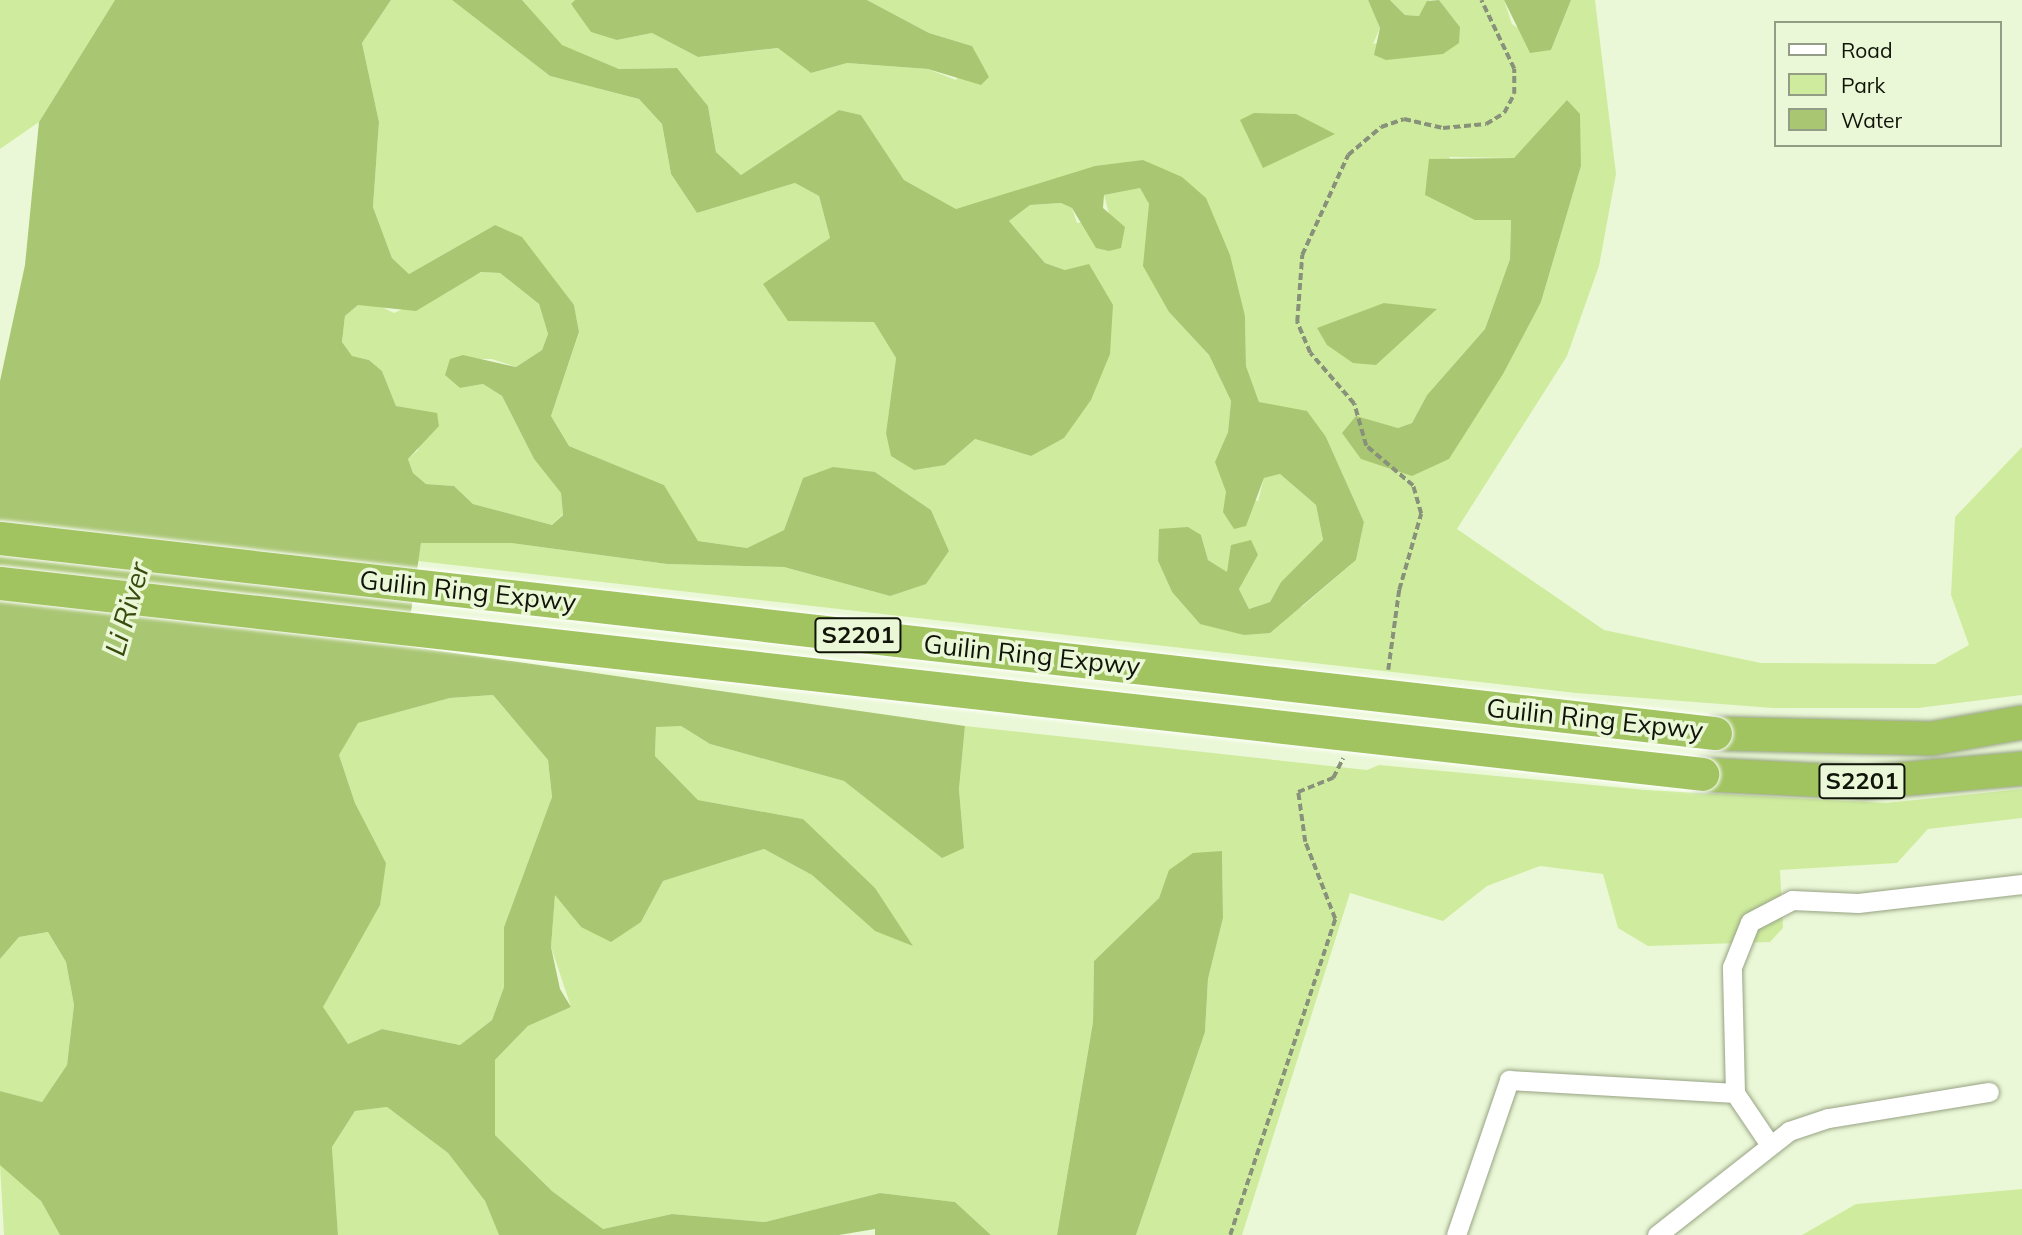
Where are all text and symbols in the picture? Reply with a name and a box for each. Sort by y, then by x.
legend [1773,21,2001,147]
text: Road [1841,37,1892,63]
text: Park [1841,72,1885,98]
text: Water [1841,107,1902,133]
water label: Li River [98,559,156,659]
street label: Guilin Ring Expwy [358,564,578,618]
road number: S2201 [814,614,902,656]
street label: Guilin Ring Expwy [922,628,1142,682]
street label: Guilin Ring Expwy [1485,692,1705,746]
road number: S2201 [1818,760,1906,802]

